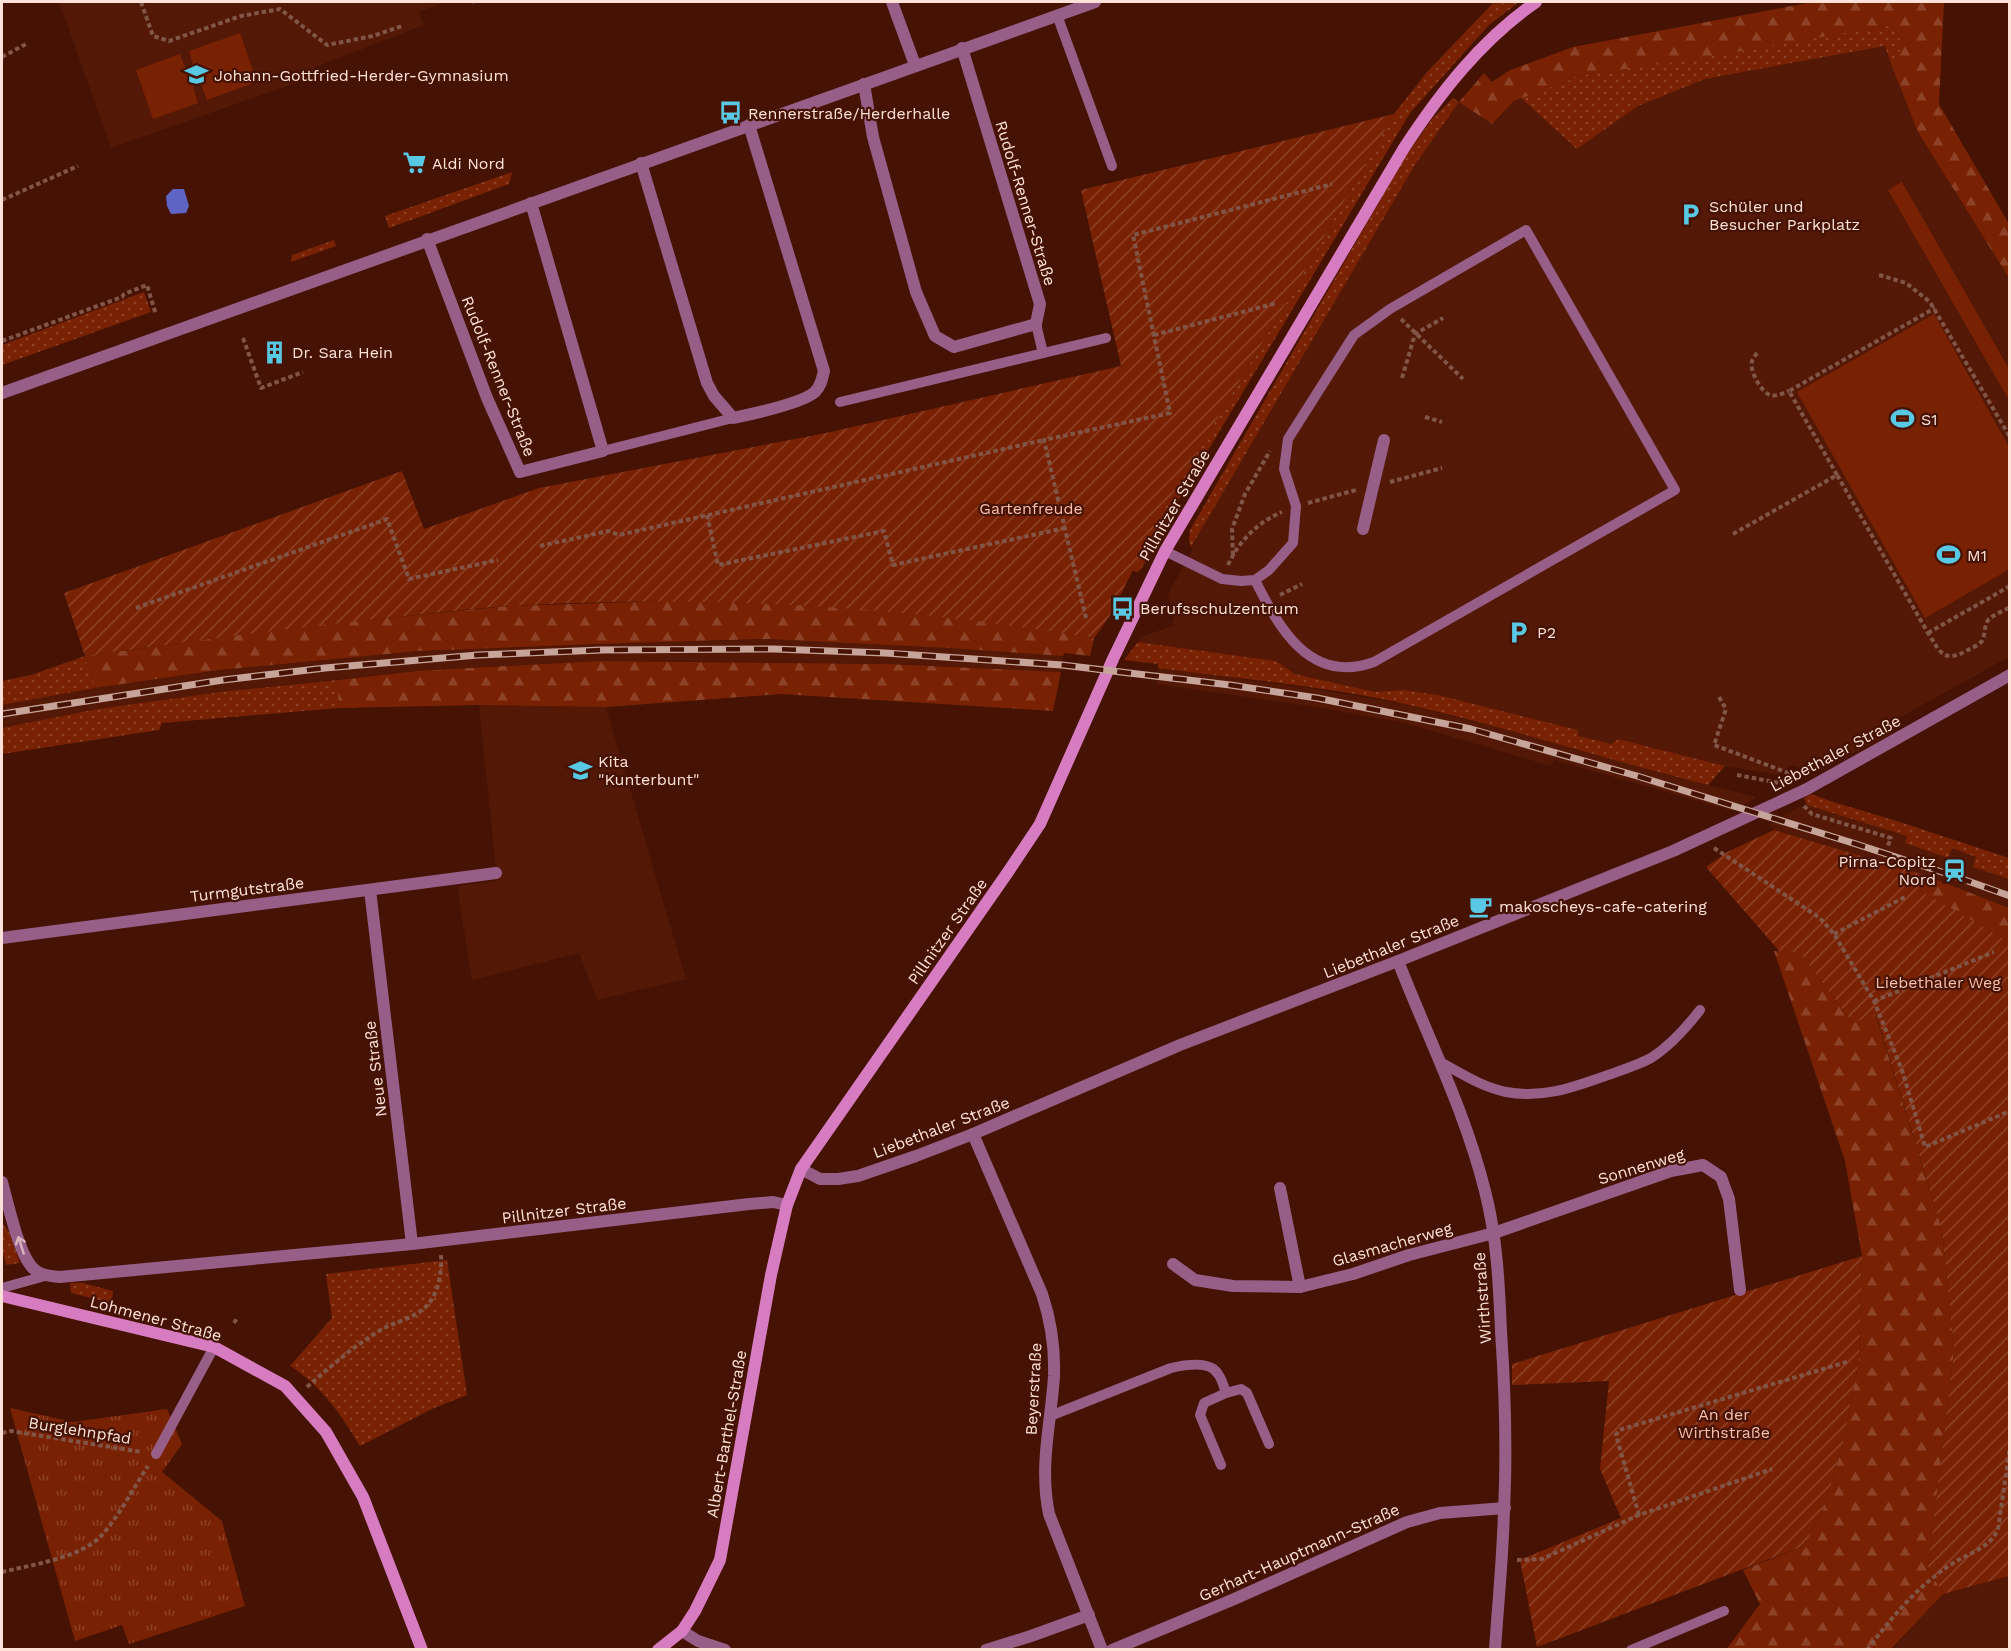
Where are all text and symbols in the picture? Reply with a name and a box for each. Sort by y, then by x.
school or university icon: Johann-Gottfried-Herder-Gymnasium [183,62,209,88]
place label: Johann-Gottfried-Herder-Gymnasium [214,66,509,85]
bus stop icon: Rennerstraße/Herderhalle [717,100,743,126]
place label: Rennerstraße/Herderhalle [748,104,950,123]
street label: Rudolf-Renner-Straße [991,118,1060,288]
supermarket icon: Aldi Nord [401,150,427,176]
place label: Aldi Nord [432,154,505,173]
place label: Schüler und Besucher Parkplatz [1709,197,1860,234]
parking icon: Schüler und Besucher Parkplatz [1678,202,1704,228]
street label: Rudolf-Renner-Straße [458,293,539,459]
building icon: Dr. Sara Hein [261,339,287,365]
place label: Dr. Sara Hein [292,343,393,362]
sports icon: S1 [1890,406,1916,432]
place label: S1 [1921,410,1938,429]
street label: Pillnitzer Straße [1135,446,1214,564]
park label: Gartenfreude [979,499,1083,518]
sports icon: M1 [1936,542,1962,568]
place label: M1 [1967,546,1987,565]
bus stop icon: Berufsschulzentrum [1109,595,1135,621]
place label: Berufsschulzentrum [1140,599,1299,618]
parking icon: P2 [1506,619,1532,645]
place label: P2 [1537,623,1556,642]
street label: Liebethaler Straße [1767,711,1904,796]
place label: Kita "Kunterbunt" [598,752,700,789]
school or university icon: Kita "Kunterbunt" [567,757,593,783]
place label: Pirna-Copitz Nord [1838,852,1936,889]
station icon: Pirna-Copitz Nord [1941,857,1967,883]
street label: Turmgutstraße [189,873,305,906]
street label: Pillnitzer Straße [904,874,991,988]
cafe icon: makoscheys-cafe-catering [1468,893,1494,919]
place label: makoscheys-cafe-catering [1499,897,1707,916]
street label: Liebethaler Straße [1320,911,1462,982]
park label: Liebethaler Weg [1875,973,2001,992]
street label: Neue Straße [360,1020,391,1118]
street label: Liebethaler Straße [870,1093,1012,1162]
street label: Sonnenweg [1596,1144,1687,1189]
street label: Pillnitzer Straße [501,1193,627,1228]
street label: Glasmacherweg [1330,1218,1455,1271]
one-way arrow [15,1236,26,1255]
street label: Wirthstraße [1470,1251,1495,1344]
street label: Lohmener Straße [88,1292,224,1345]
street label: Beyerstraße [1022,1342,1045,1436]
street label: Albert-Barthel-Straße [702,1349,751,1520]
park label: An der Wirthstraße [1678,1405,1770,1442]
street label: Burglehnpfad [27,1413,133,1448]
street label: Gerhart-Hauptmann-Straße [1196,1500,1402,1605]

